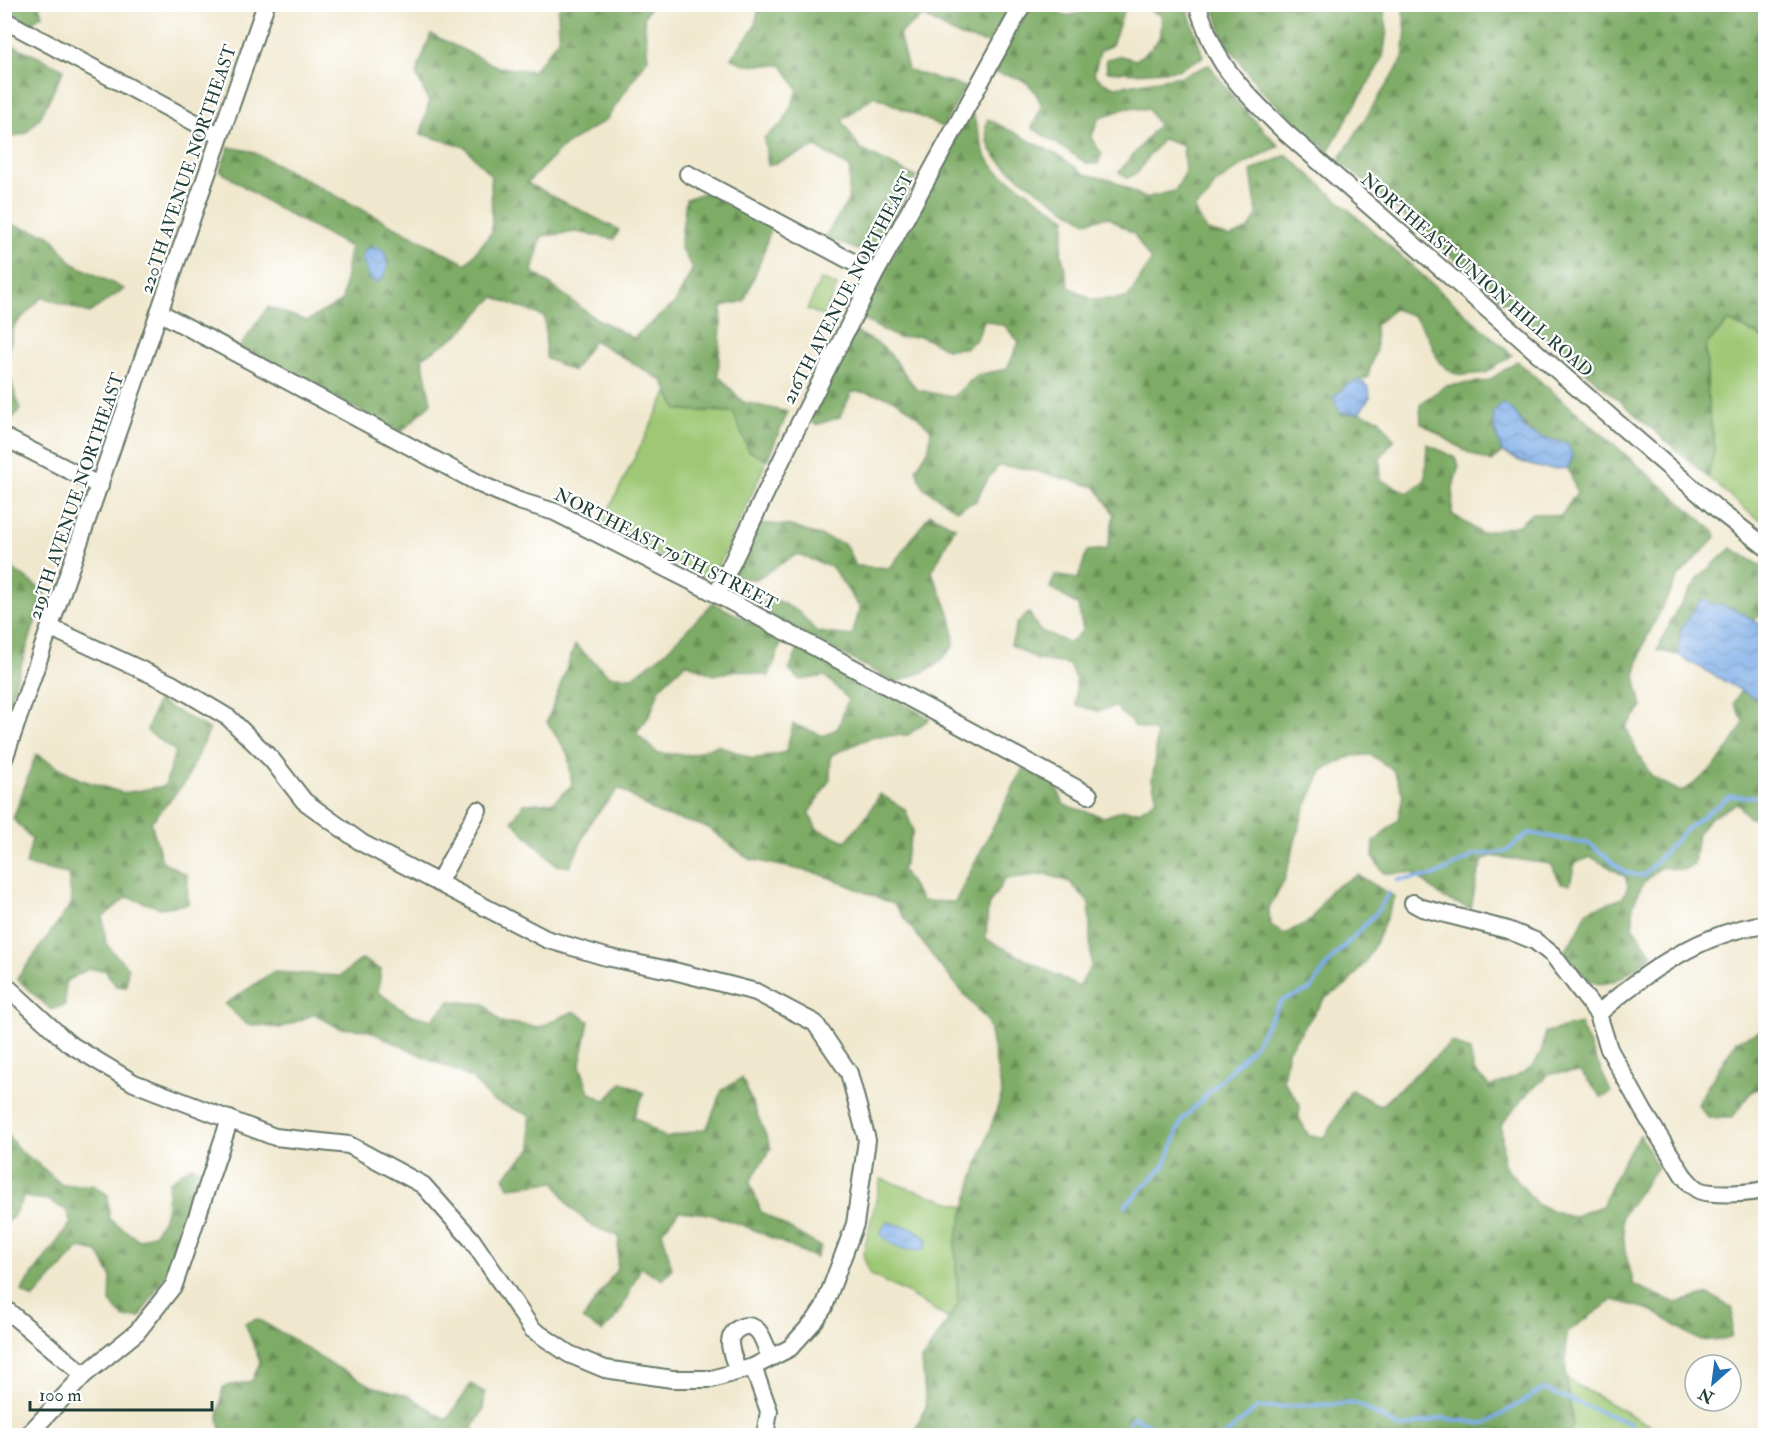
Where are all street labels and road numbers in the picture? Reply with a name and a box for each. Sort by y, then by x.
street label: 220TH AVENUE NORTHEAST [135,41,242,297]
street label: 216TH AVENUE NORTHEAST [777,168,920,408]
street label: NORTHEAST UNION HILL ROAD [1356,168,1597,382]
street label: 219TH AVENUE NORTHEAST [23,369,130,622]
street label: NORTHEAST 79TH STREET [550,483,782,616]

